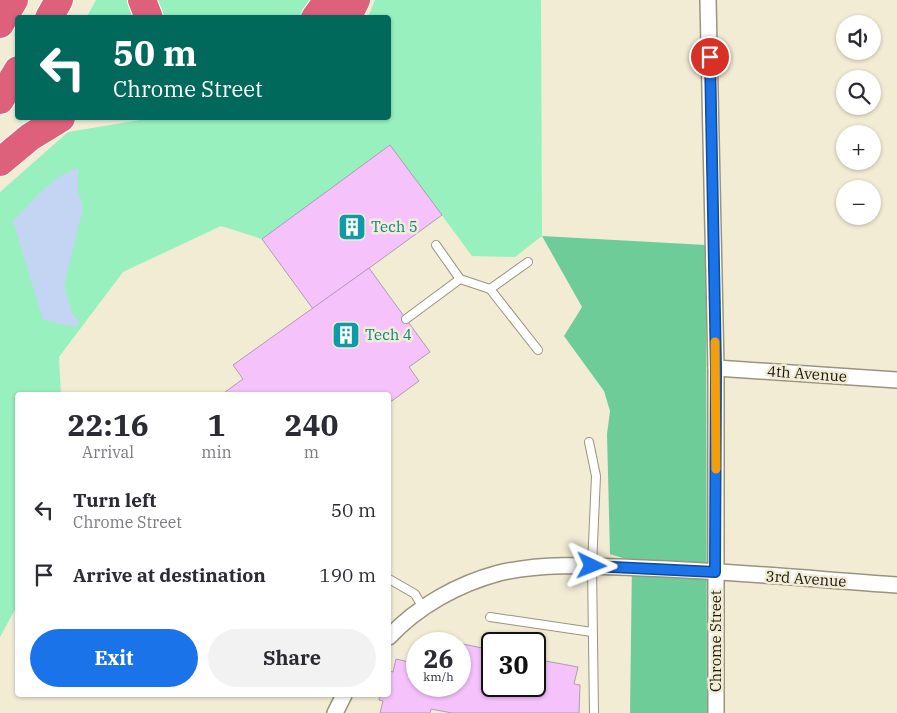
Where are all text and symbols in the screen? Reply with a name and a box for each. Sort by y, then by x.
map controls [836,15,881,225]
button: sound [836,15,881,60]
text: 50 m [113,30,197,76]
icon: left [30,35,95,100]
pin [689,36,731,78]
icon: arrive [696,43,724,71]
button: search [836,70,881,115]
text: Chrome Street [113,74,263,103]
button: + [836,125,881,170]
button: − [836,180,881,225]
building icon: Tech 5 [337,212,367,242]
place label: Tech 5 [371,217,418,236]
building icon: Tech 4 [331,320,361,350]
place label: Tech 4 [365,325,412,344]
street label: 4th Avenue [767,361,848,386]
text: 22:16 [68,405,149,444]
text: 1 [208,405,226,444]
text: 240 [284,405,338,444]
text: Arrival [82,442,134,462]
text: min [201,442,232,462]
text: m [304,442,319,462]
text: Turn left [73,488,156,512]
icon: left [30,496,58,524]
text: 50 m [331,498,376,522]
text: Chrome Street [73,512,182,532]
position arrow [565,539,617,591]
icon: arrive [30,561,58,589]
text: Arrive at destination [73,563,266,587]
text: 190 m [319,563,376,587]
street label: 3rd Avenue [765,566,847,591]
street label: Chrome Street [706,590,725,692]
button: Exit [30,629,198,687]
button: Share [208,629,376,687]
speed limit sign: 30 [481,632,546,697]
text: 26 [423,642,454,675]
text: km/h [423,669,454,684]

